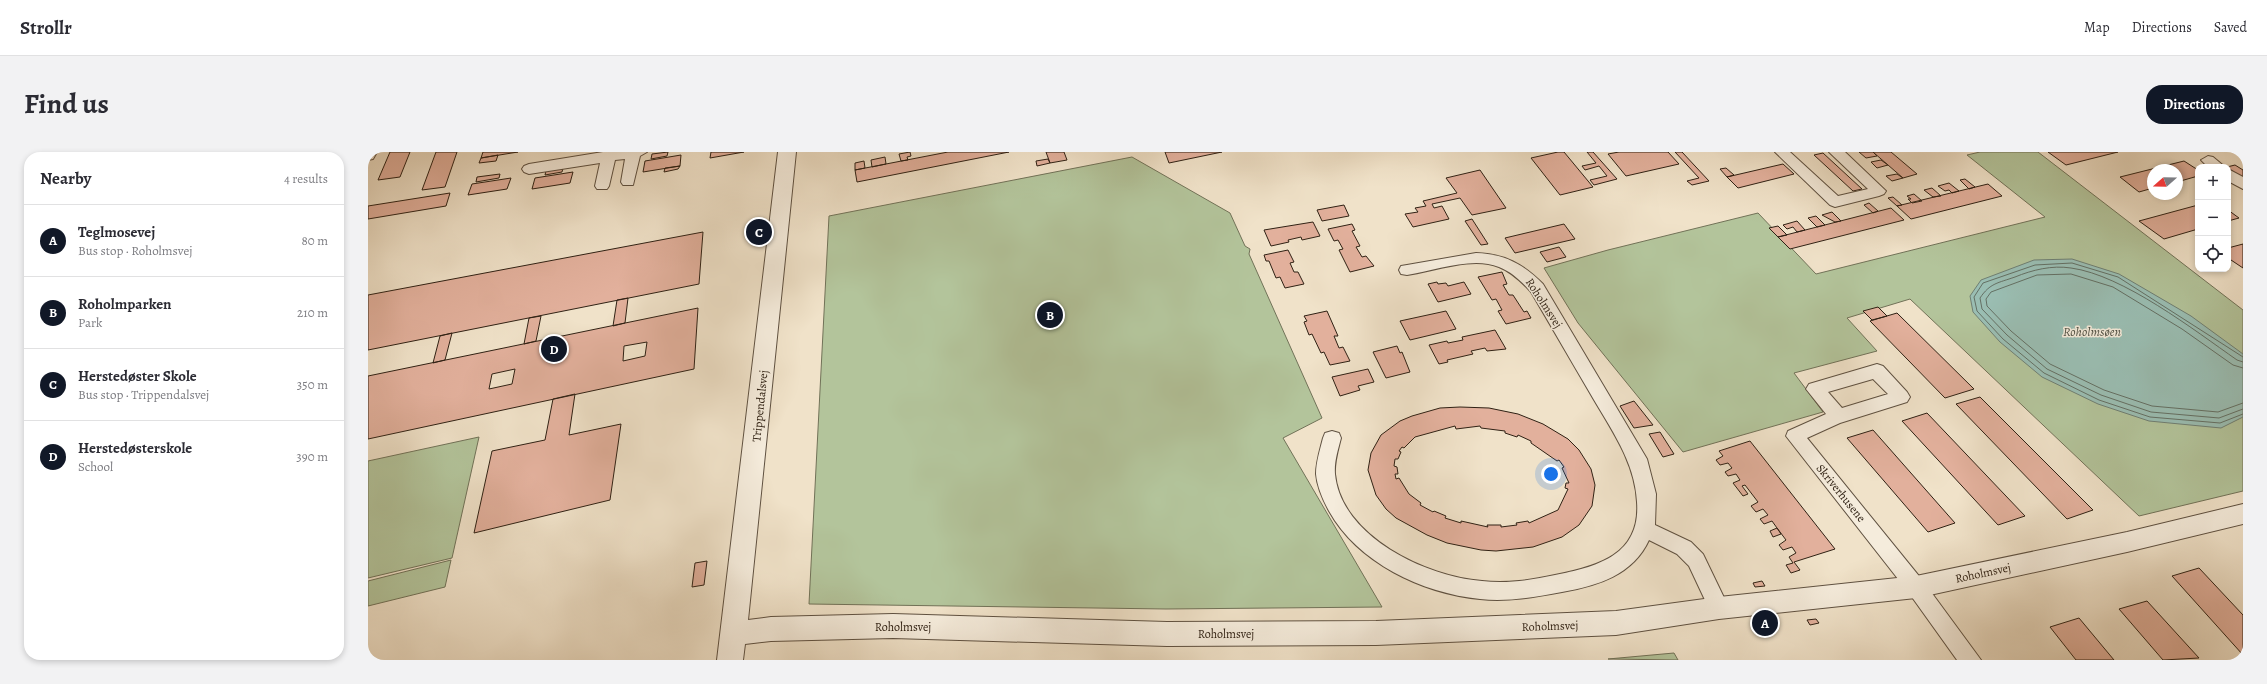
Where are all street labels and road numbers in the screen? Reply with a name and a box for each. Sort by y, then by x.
street label: Roholmsvej [1522,275,1566,331]
street label: Trippendalsvej [748,369,772,443]
street label: Skriverhusene [1813,461,1869,525]
street label: Roholmsvej [1954,559,2012,587]
street label: Roholmsvej [1521,617,1579,635]
street label: Roholmsvej [875,619,931,635]
street label: Roholmsvej [1198,626,1254,642]

